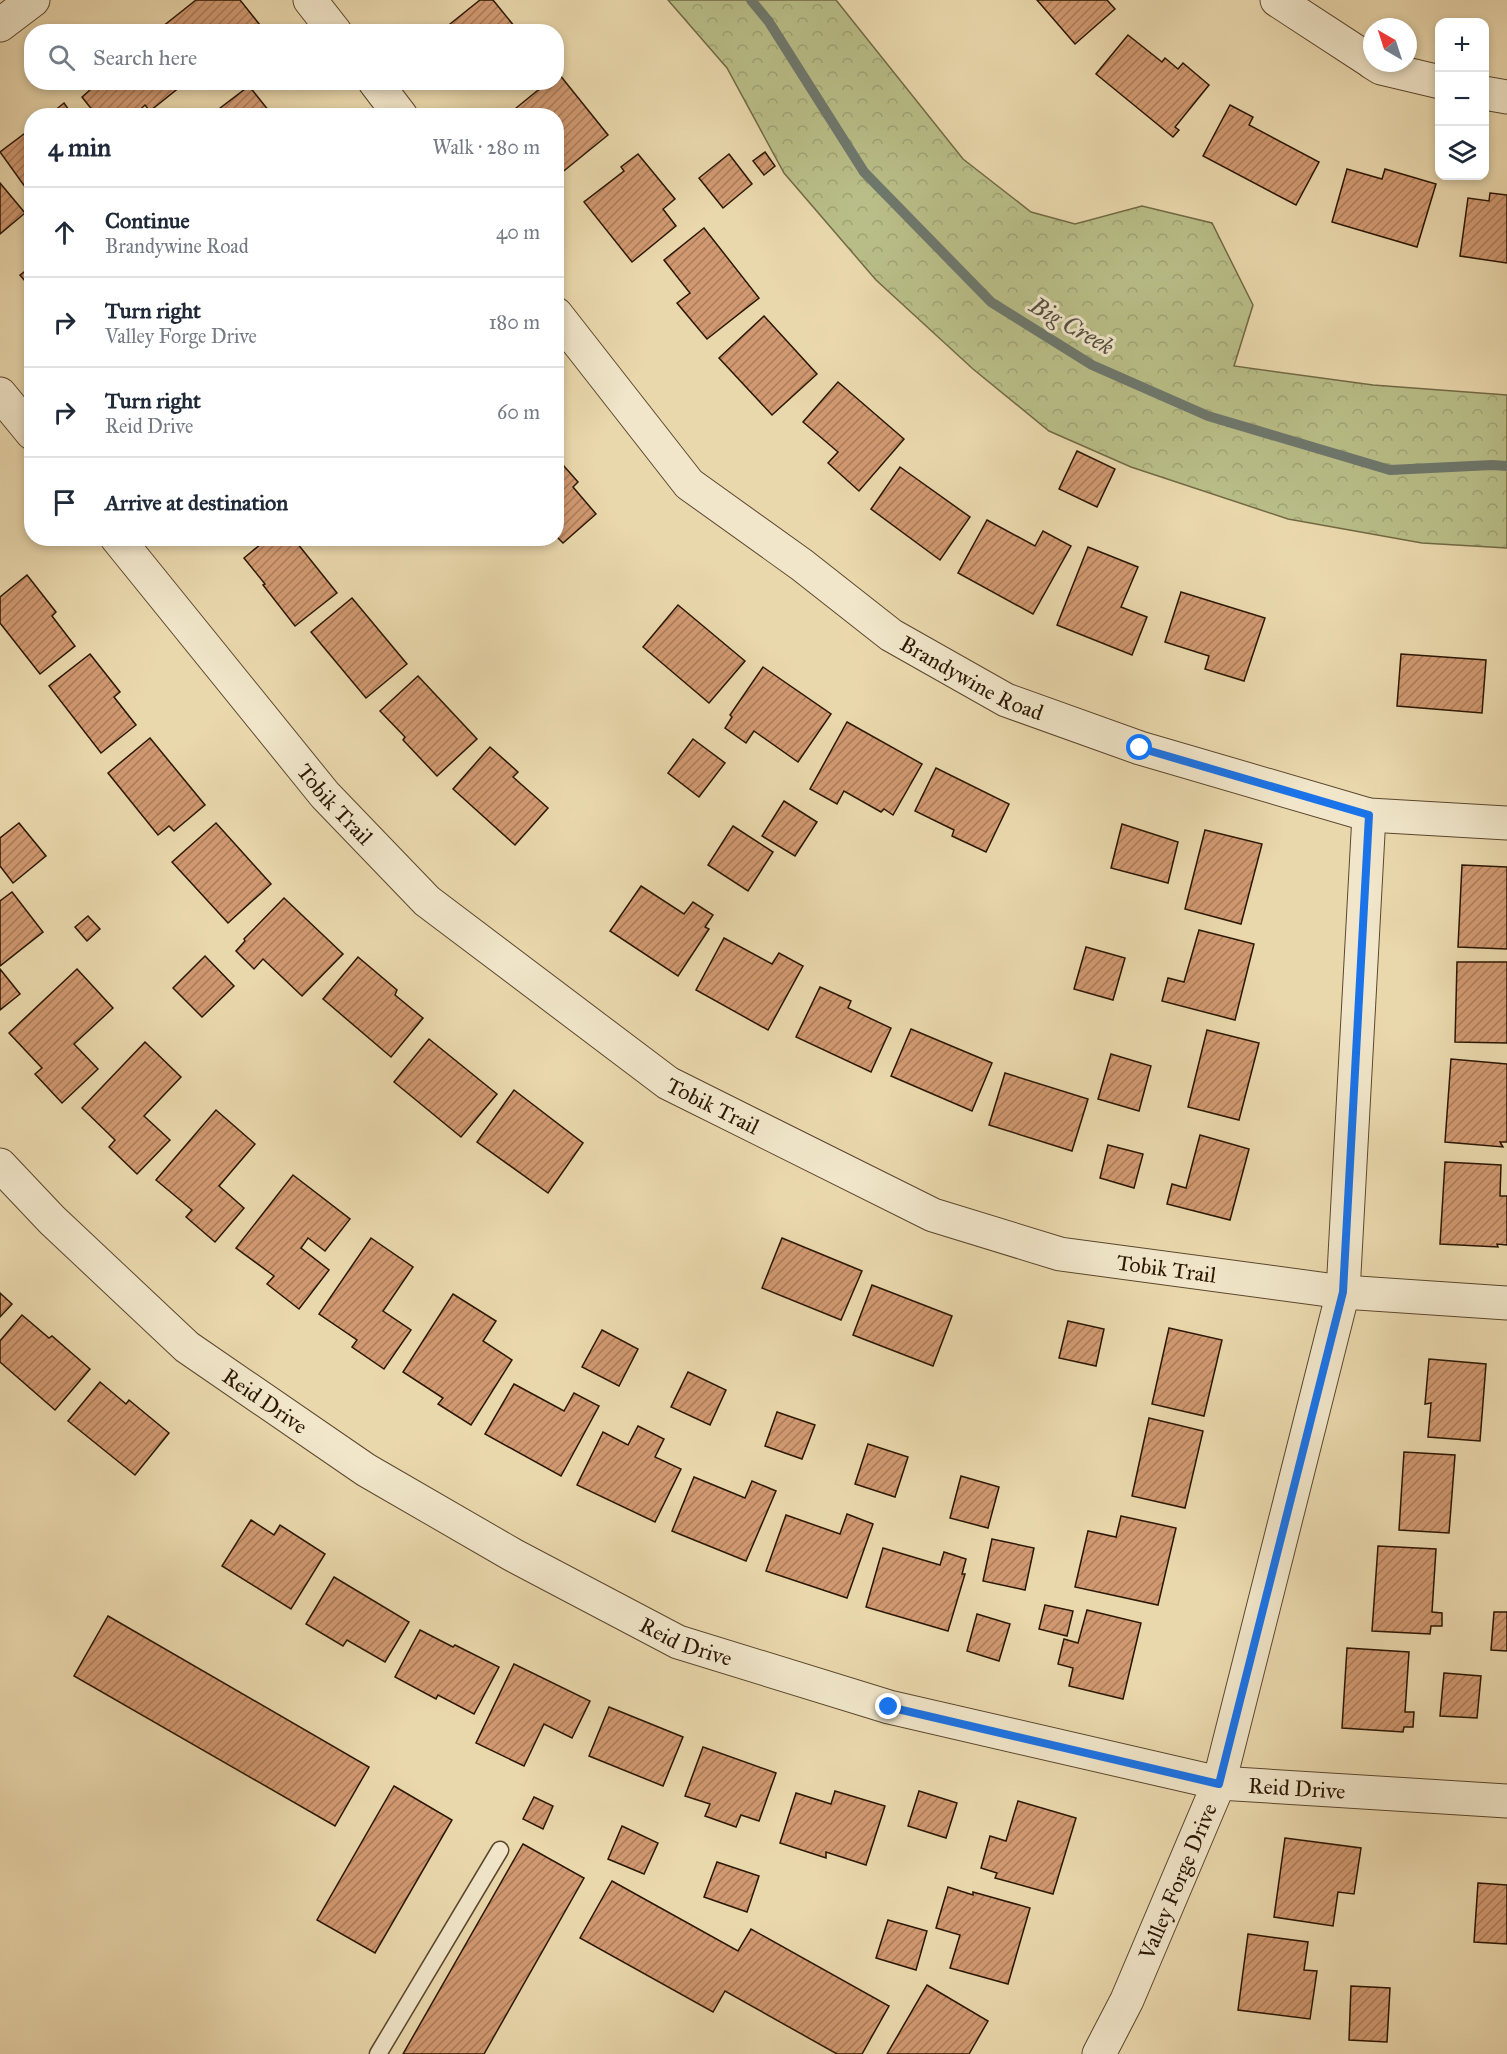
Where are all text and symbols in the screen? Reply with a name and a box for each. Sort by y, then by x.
north arrow [1363,18,1417,72]
map controls [1435,18,1489,180]
button: + [1435,18,1489,72]
search box [24,24,564,90]
icon: search [45,41,78,74]
text: Search here [93,44,197,71]
button: − [1435,72,1489,126]
button: layers [1435,126,1489,180]
text: 4 min [48,131,111,163]
text: Walk · 280 m [433,135,540,159]
text: Continue [105,207,190,234]
icon: ahead [48,216,81,249]
text: 40 m [496,220,540,244]
text: Brandywine Road [105,234,249,258]
water label: Big Creek [1024,290,1119,362]
text: Turn right [105,297,201,324]
icon: right [48,306,81,339]
text: 180 m [489,310,540,334]
text: Valley Forge Drive [105,324,257,348]
text: Turn right [105,387,201,414]
icon: right [48,396,81,429]
text: 60 m [497,400,540,424]
text: Reid Drive [105,414,193,438]
icon: arrive [48,486,81,519]
text: Arrive at destination [105,489,288,516]
street label: Brandywine Road [895,630,1047,726]
route start [1126,734,1152,760]
street label: Tobik Trail [291,758,378,851]
street label: Tobik Trail [662,1071,764,1140]
street label: Tobik Trail [1115,1249,1218,1289]
street label: Reid Drive [217,1363,313,1440]
street label: Reid Drive [635,1611,735,1672]
route end [875,1693,901,1719]
street label: Reid Drive [1247,1772,1346,1805]
street label: Valley Forge Drive [1132,1799,1223,1964]

